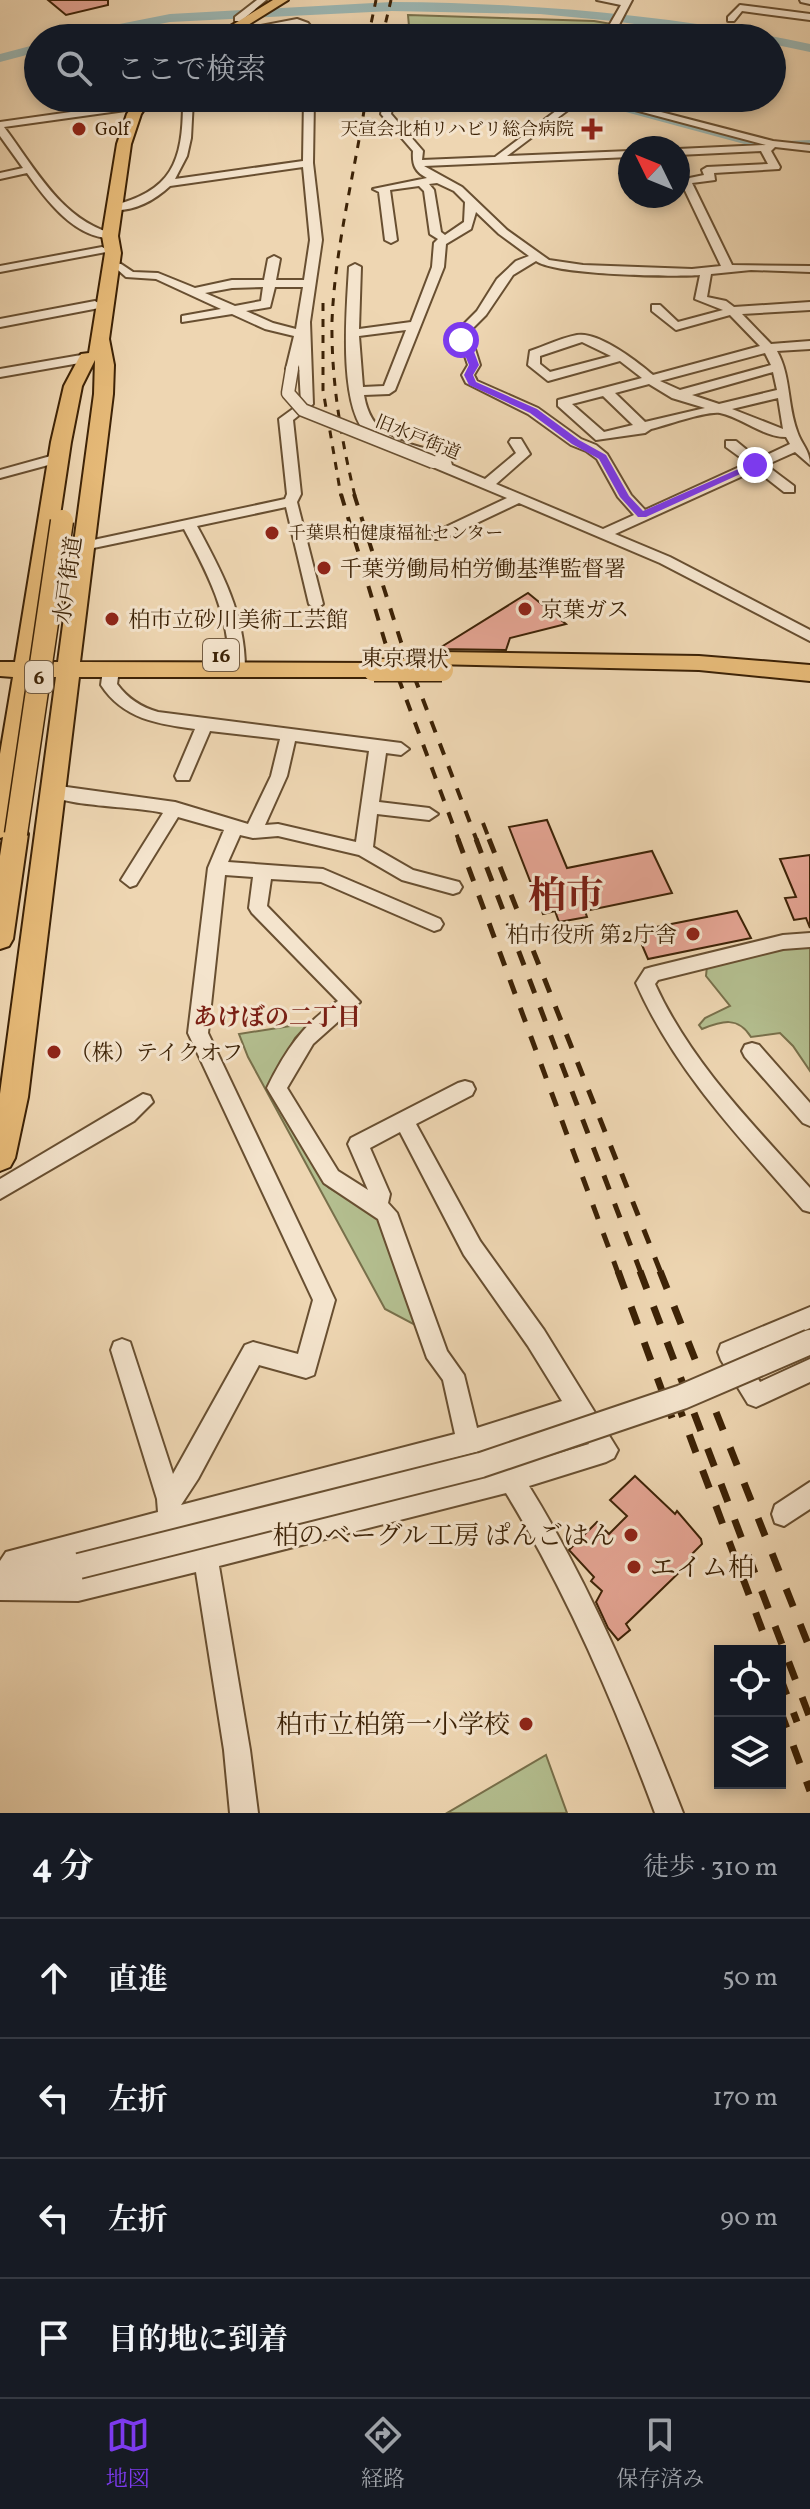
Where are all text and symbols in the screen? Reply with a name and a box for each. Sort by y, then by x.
search box [24,24,786,112]
icon: search [52,46,96,90]
text: ここで検索 [116,50,266,92]
place label: Golf [95,118,131,143]
place label: 天宣会北柏リハビリ総合病院 [341,118,574,143]
marker: 天宣会北柏リハビリ総合病院 [581,118,603,140]
marker: Golf [70,120,88,138]
north arrow [618,136,690,208]
route start [443,322,479,358]
street label: 旧水戸街道 [371,410,464,467]
route end [737,447,773,483]
place label: 千葉県柏健康福祉センター [288,522,503,547]
marker: 千葉県柏健康福祉センター [263,524,281,542]
street label: 水戸街道 [48,535,91,626]
place label: 千葉労働局柏労働基準監督署 [340,555,626,586]
marker: 千葉労働局柏労働基準監督署 [315,559,333,577]
place label: 京葉ガス [541,596,629,627]
marker: 京葉ガス [516,600,534,618]
place label: 柏市立砂川美術工芸館 [128,606,348,637]
marker: 柏市立砂川美術工芸館 [103,610,121,628]
road number: 16 [203,639,239,671]
street label: 東京環状 [361,644,449,677]
road number: 6 [25,661,53,693]
district label: 柏市 [528,872,604,925]
place label: 柏市役所 第2庁舎 [507,921,677,952]
marker: 柏市役所 第2庁舎 [684,925,702,943]
district label: あけぼの二丁目 [193,1002,361,1036]
place label: （株）テイクオフ [70,1039,243,1070]
marker: （株）テイクオフ [45,1043,63,1061]
place label: 柏のベーグル工房 ぱんごはん [273,1519,615,1555]
marker: 柏のベーグル工房 ぱんごはん [622,1526,640,1544]
place label: エイム柏 [650,1551,754,1587]
marker: エイム柏 [625,1558,643,1576]
map controls [714,1645,786,1789]
button: locate [714,1645,786,1717]
place label: 柏市立柏第一小学校 [276,1708,510,1744]
marker: 柏市立柏第一小学校 [517,1715,535,1733]
button: layers [714,1717,786,1789]
text: 4 分 [32,1845,93,1892]
text: 徒歩 · 310 m [643,1850,778,1886]
icon: ahead [32,1956,76,2000]
text: 直進 [108,1960,168,2002]
text: 50 m [722,1960,778,1996]
icon: left [32,2076,76,2120]
text: 左折 [108,2080,168,2122]
text: 170 m [713,2080,778,2116]
icon: left [32,2196,76,2240]
text: 左折 [108,2200,168,2242]
text: 90 m [720,2200,778,2236]
icon: arrive [32,2316,76,2360]
text: 目的地に到着 [108,2320,288,2362]
tab: 地図 [106,2413,150,2496]
tab: 経路 [361,2413,405,2496]
tab: 保存済み [616,2413,704,2496]

